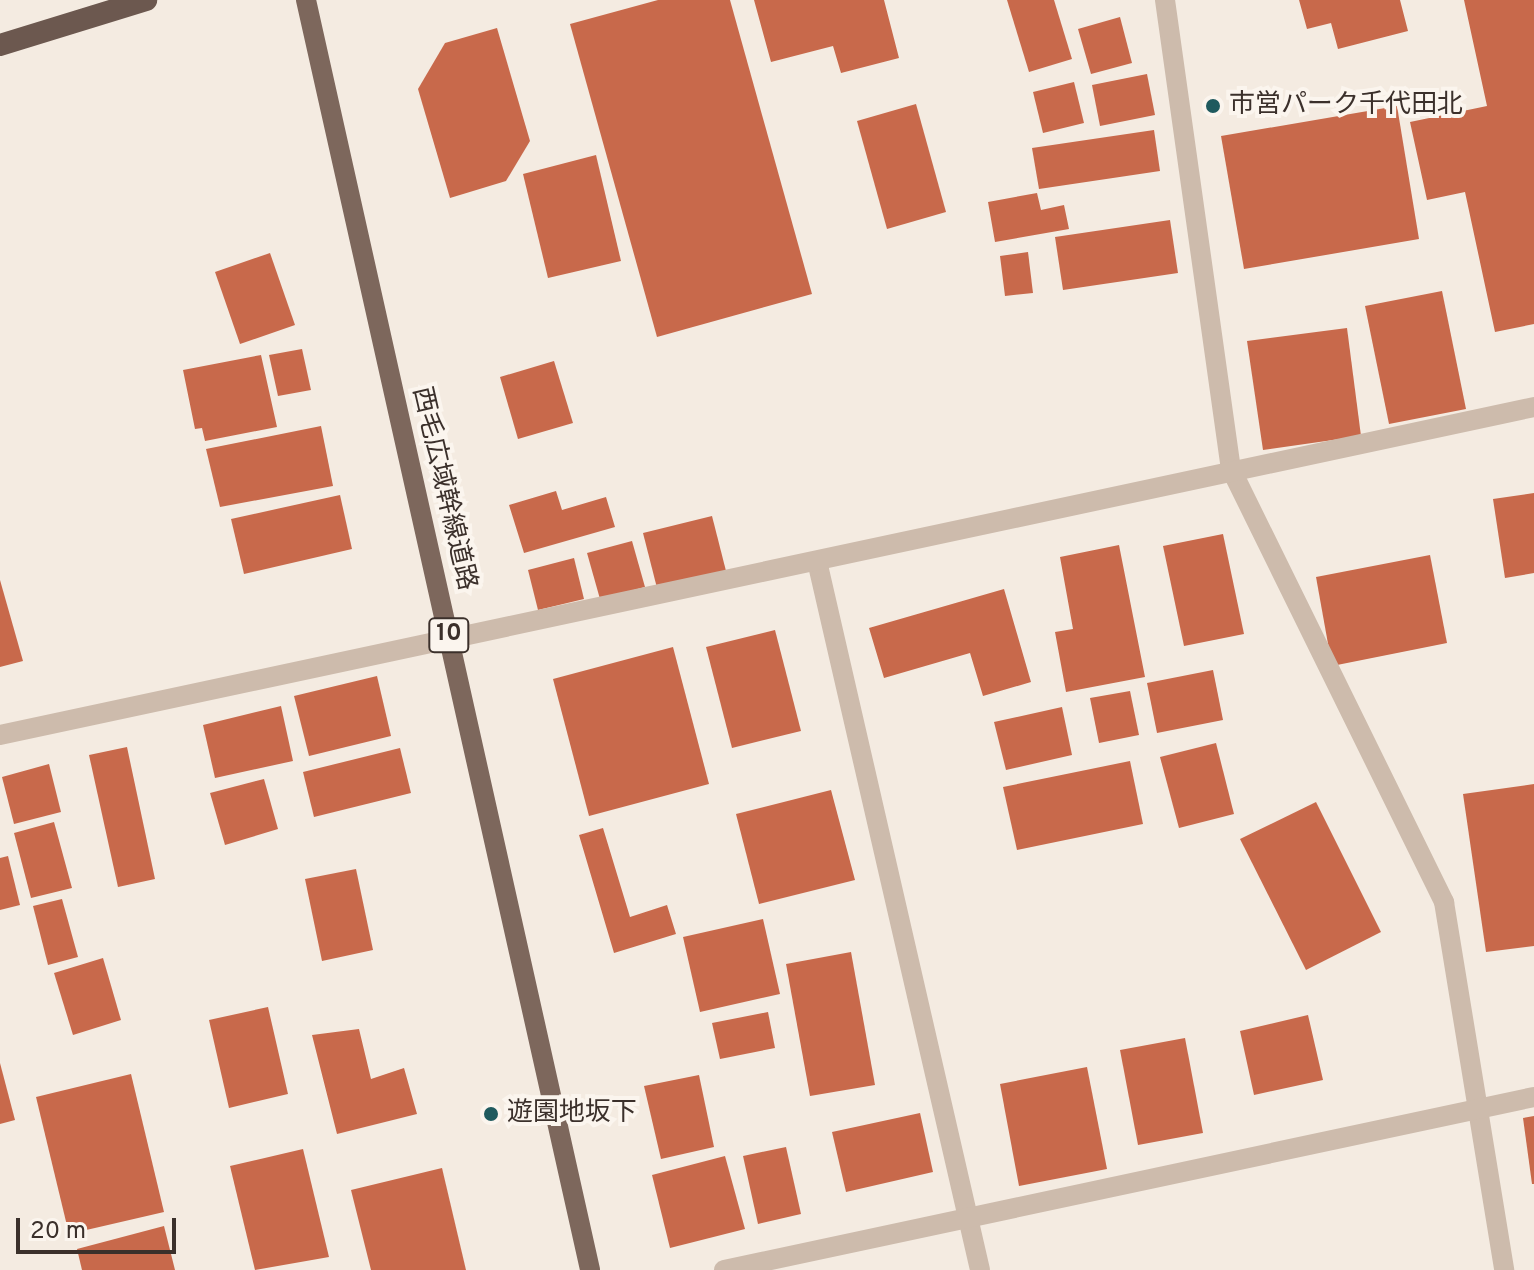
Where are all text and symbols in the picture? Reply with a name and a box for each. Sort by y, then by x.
place label: 市営パーク千代田北 [1229,90,1463,122]
marker: 市営パーク千代田北 [1204,97,1222,115]
street label: 西毛広域幹線道路 [404,384,482,594]
road number: 10 [427,615,471,655]
place label: 遊園地坂下 [507,1098,637,1130]
marker: 遊園地坂下 [482,1105,500,1123]
scale bar [20,1202,180,1252]
text: 20 m [30,1217,86,1247]

